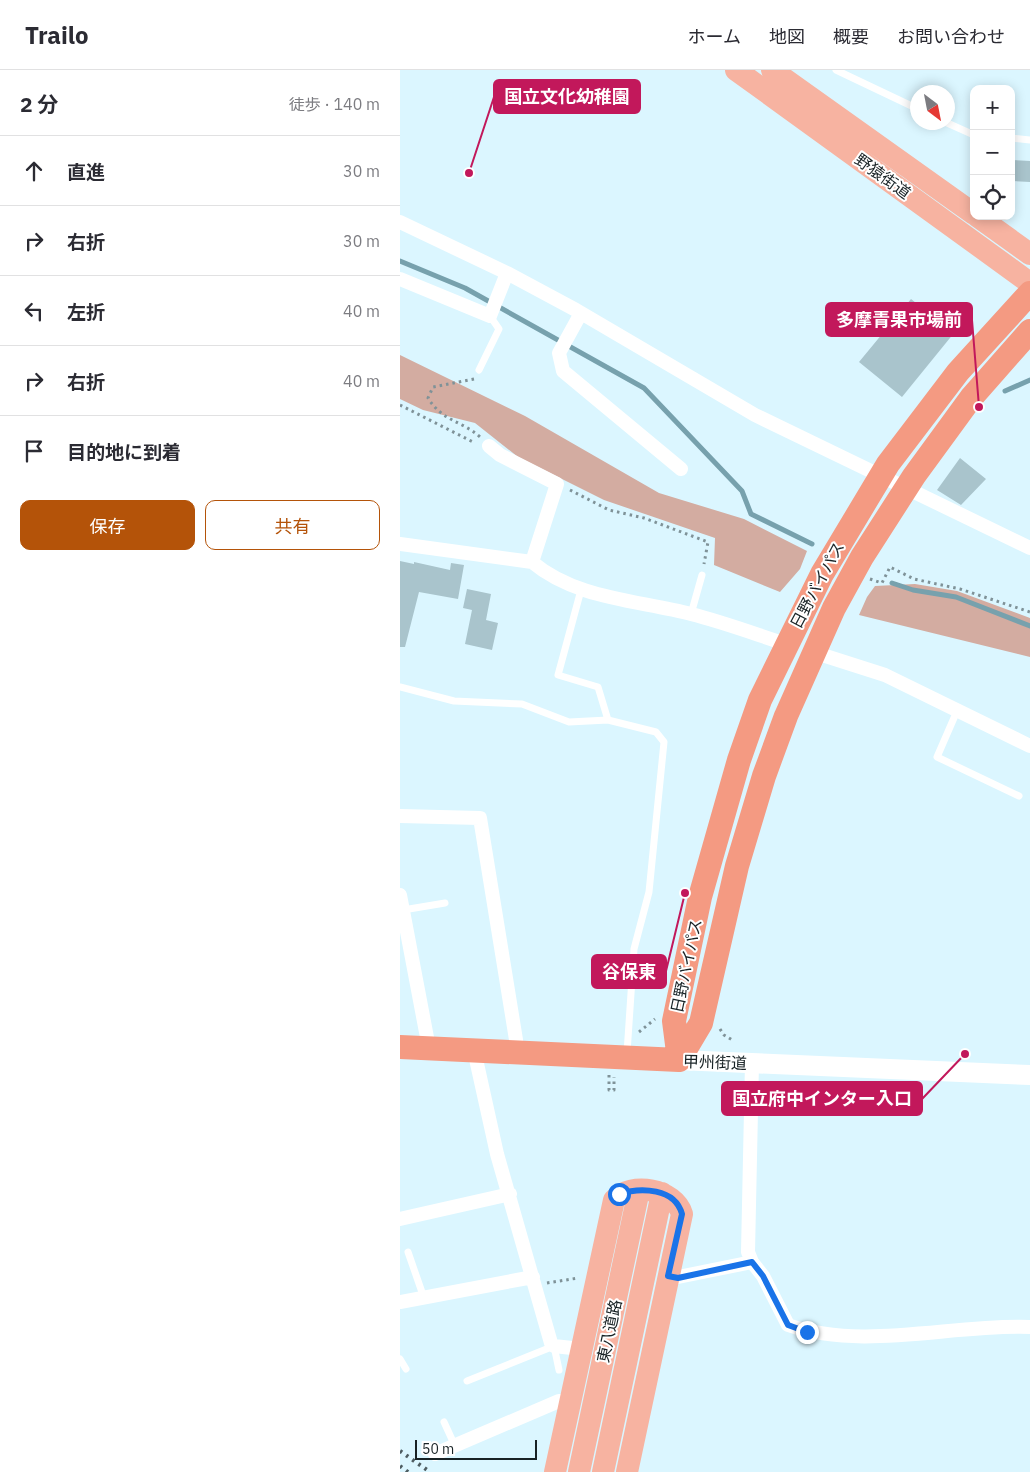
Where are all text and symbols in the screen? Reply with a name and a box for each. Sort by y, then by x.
text: Trailo [25,19,89,51]
text: ホーム [688,25,741,48]
text: 地図 [769,25,805,48]
text: 概要 [833,25,869,48]
text: お問い合わせ [897,25,1005,48]
callout: 国立文化幼稚園 [494,80,640,113]
text: 国立文化幼稚園 [504,85,630,108]
north arrow [910,85,955,130]
map controls [970,85,1015,220]
button: + [970,85,1015,130]
text: 2 分 [20,90,59,118]
text: 徒歩 · 140 m [289,94,380,114]
button: − [970,130,1015,175]
street label: 野猿街道 [851,149,915,203]
icon: ahead [20,157,48,185]
text: 直進 [67,160,105,184]
text: 30 m [343,161,380,181]
button: locate [970,175,1015,220]
icon: right [20,227,48,255]
text: 右折 [67,230,105,254]
text: 30 m [343,231,380,251]
icon: left [20,297,48,325]
text: 左折 [67,300,105,324]
text: 40 m [343,301,380,321]
callout: 多摩青果市場前 [826,303,972,336]
text: 多摩青果市場前 [836,308,962,331]
icon: right [20,367,48,395]
text: 右折 [67,370,105,394]
text: 40 m [343,371,380,391]
icon: arrive [20,437,48,465]
text: 目的地に到着 [67,440,181,464]
button: 保存 [20,500,195,550]
button: 共有 [205,500,380,550]
street label: 日野バイパス [786,538,848,632]
street label: 日野バイパス [666,917,706,1015]
callout: 谷保東 [592,955,666,988]
text: 谷保東 [602,960,656,983]
street label: 甲州街道 [683,1051,747,1073]
callout: 国立府中インター入口 [722,1082,922,1115]
text: 国立府中インター入口 [732,1087,912,1110]
route start [608,1183,631,1206]
street label: 東八道路 [593,1298,625,1364]
route end [796,1321,819,1344]
scale bar [415,1437,538,1460]
text: 50 m [422,1440,454,1458]

